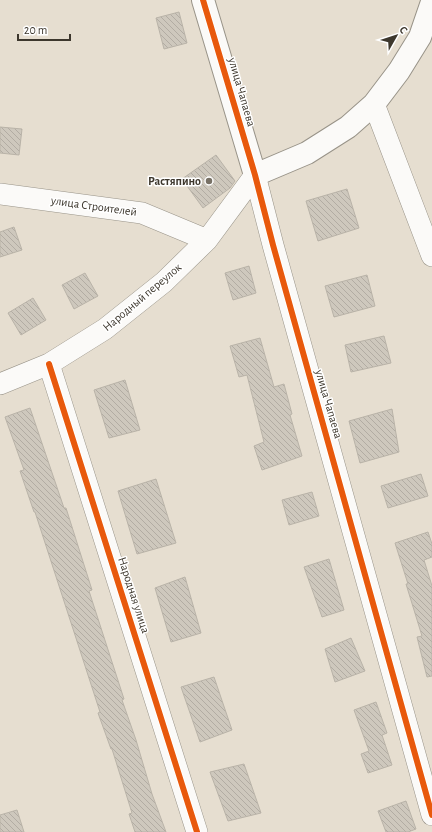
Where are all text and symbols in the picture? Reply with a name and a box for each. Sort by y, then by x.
scale bar [18,16,70,42]
north arrow [376,16,416,56]
text: 20 m [24,24,47,36]
text: С [397,24,410,36]
street label: улица Чапаева [225,55,258,129]
place label: Растяпино [148,175,201,187]
marker: Растяпино [204,176,214,186]
street label: улица Строителей [49,194,138,219]
street label: Народный переулок [100,260,185,334]
street label: улица Чапаева [312,367,345,441]
street label: Народная улица [115,555,152,635]

